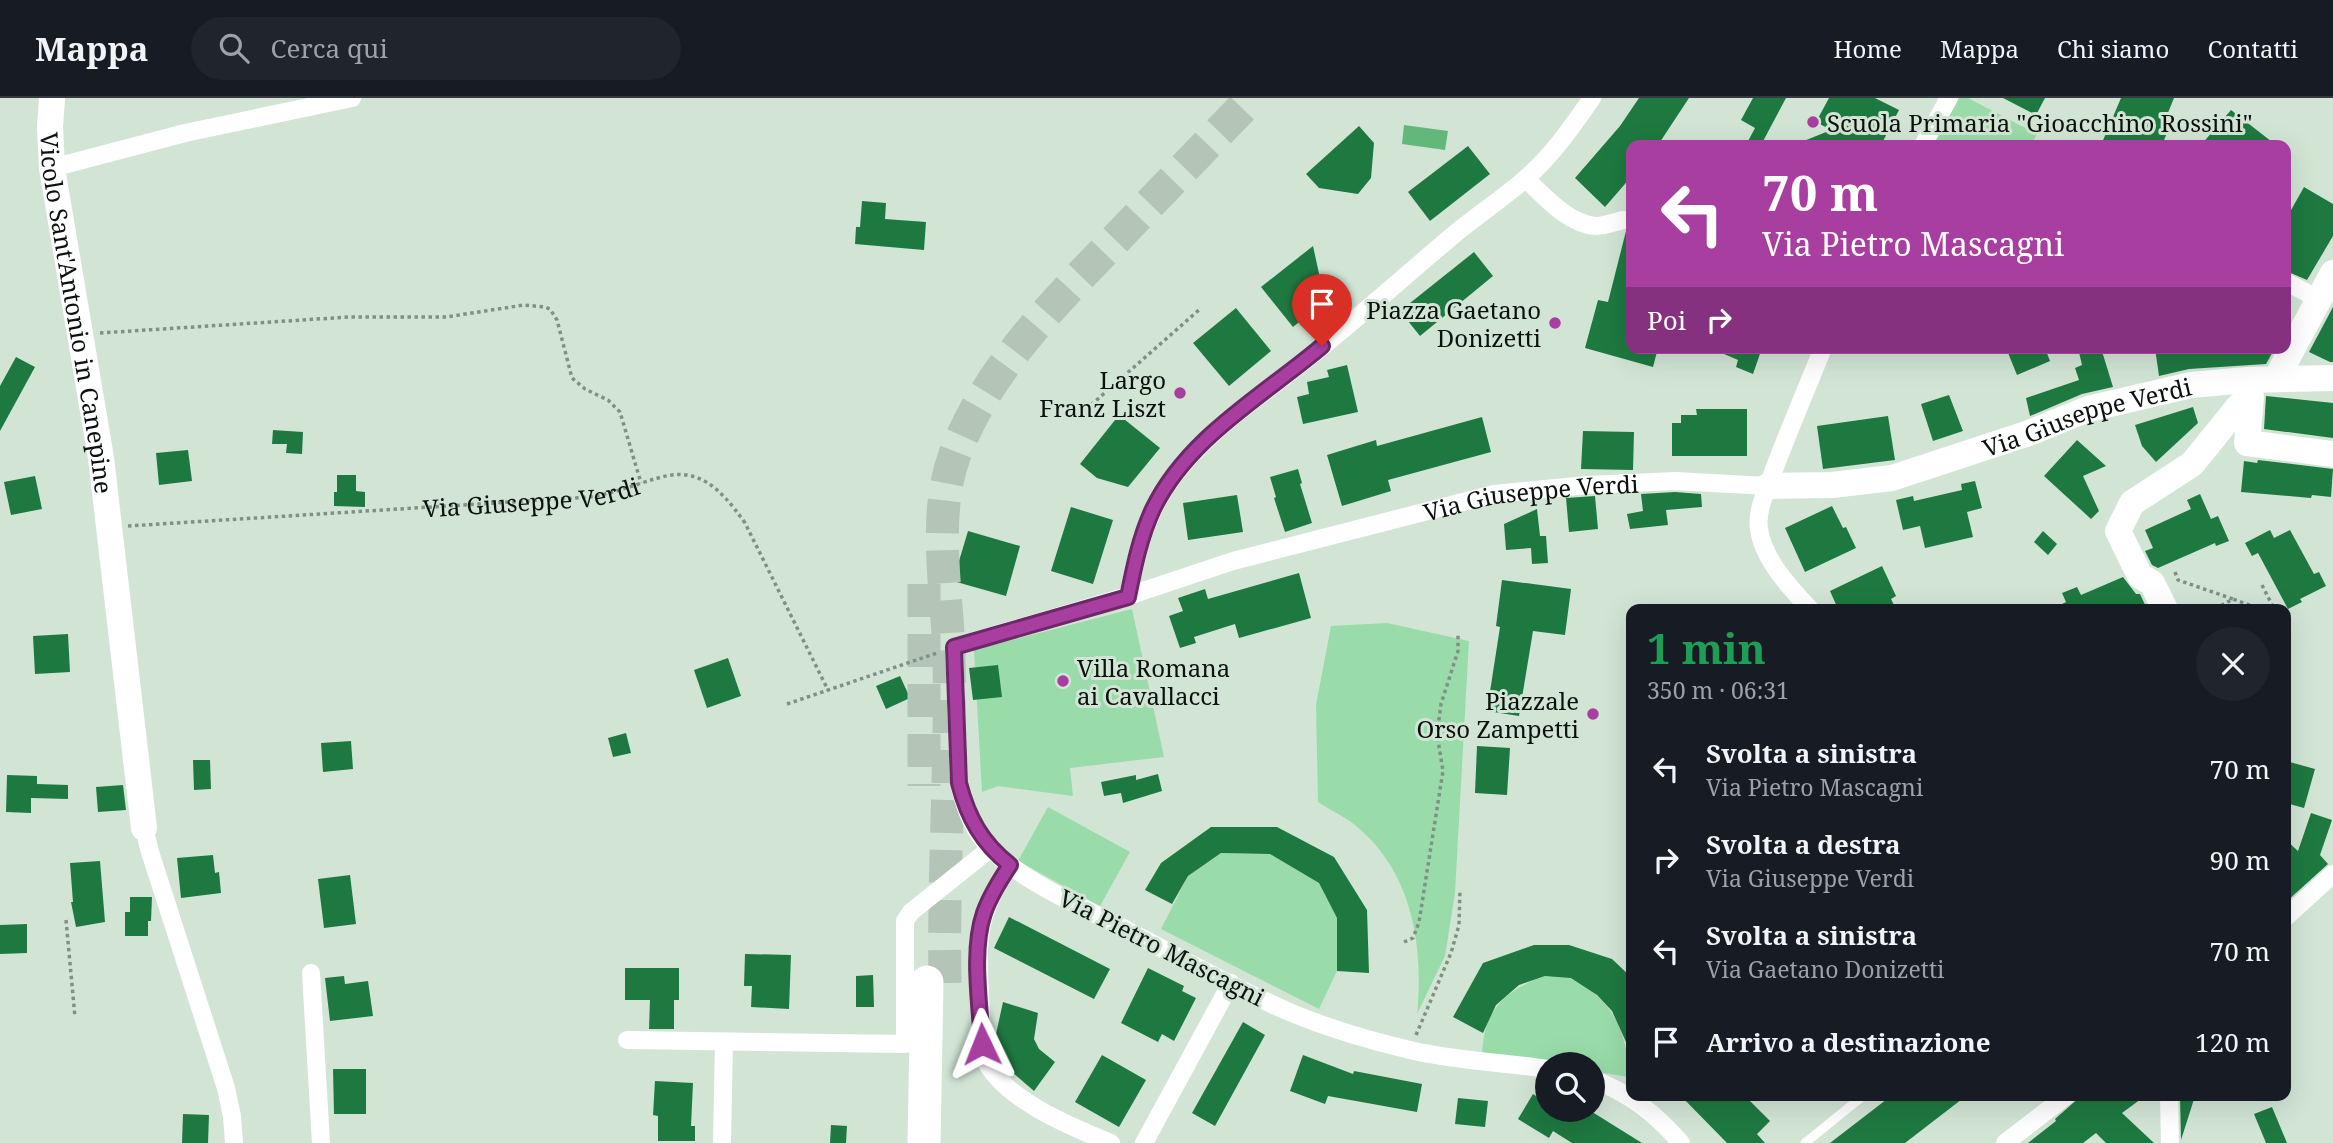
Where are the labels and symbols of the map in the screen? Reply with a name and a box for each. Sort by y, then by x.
place label: Scuola Primaria "Gioacchino Rossini" [1827,106,2253,139]
marker: Scuola Primaria "Gioacchino Rossini" [1805,114,1821,130]
street label: Vicolo Sant'Antonio in Canepine [34,131,122,495]
pin [1292,274,1352,346]
place label: Piazza Gaetano Donizetti [1366,293,1541,354]
marker: Piazza Gaetano Donizetti [1547,315,1563,331]
place label: Largo Franz Liszt [1039,363,1166,424]
street label: Via Giuseppe Verdi [1978,369,2195,464]
marker: Largo Franz Liszt [1172,385,1188,401]
street label: Via Giuseppe Verdi [1420,466,1639,528]
street label: Via Giuseppe Verdi [422,468,644,524]
place label: Villa Romana ai Cavallacci [1077,651,1230,712]
marker: Villa Romana ai Cavallacci [1055,673,1071,689]
place label: Piazzale Orso Zampetti [1416,684,1579,745]
marker: Piazzale Orso Zampetti [1585,706,1601,722]
street label: Via Pietro Mascagni [1053,881,1271,1013]
position arrow [945,1007,1019,1081]

